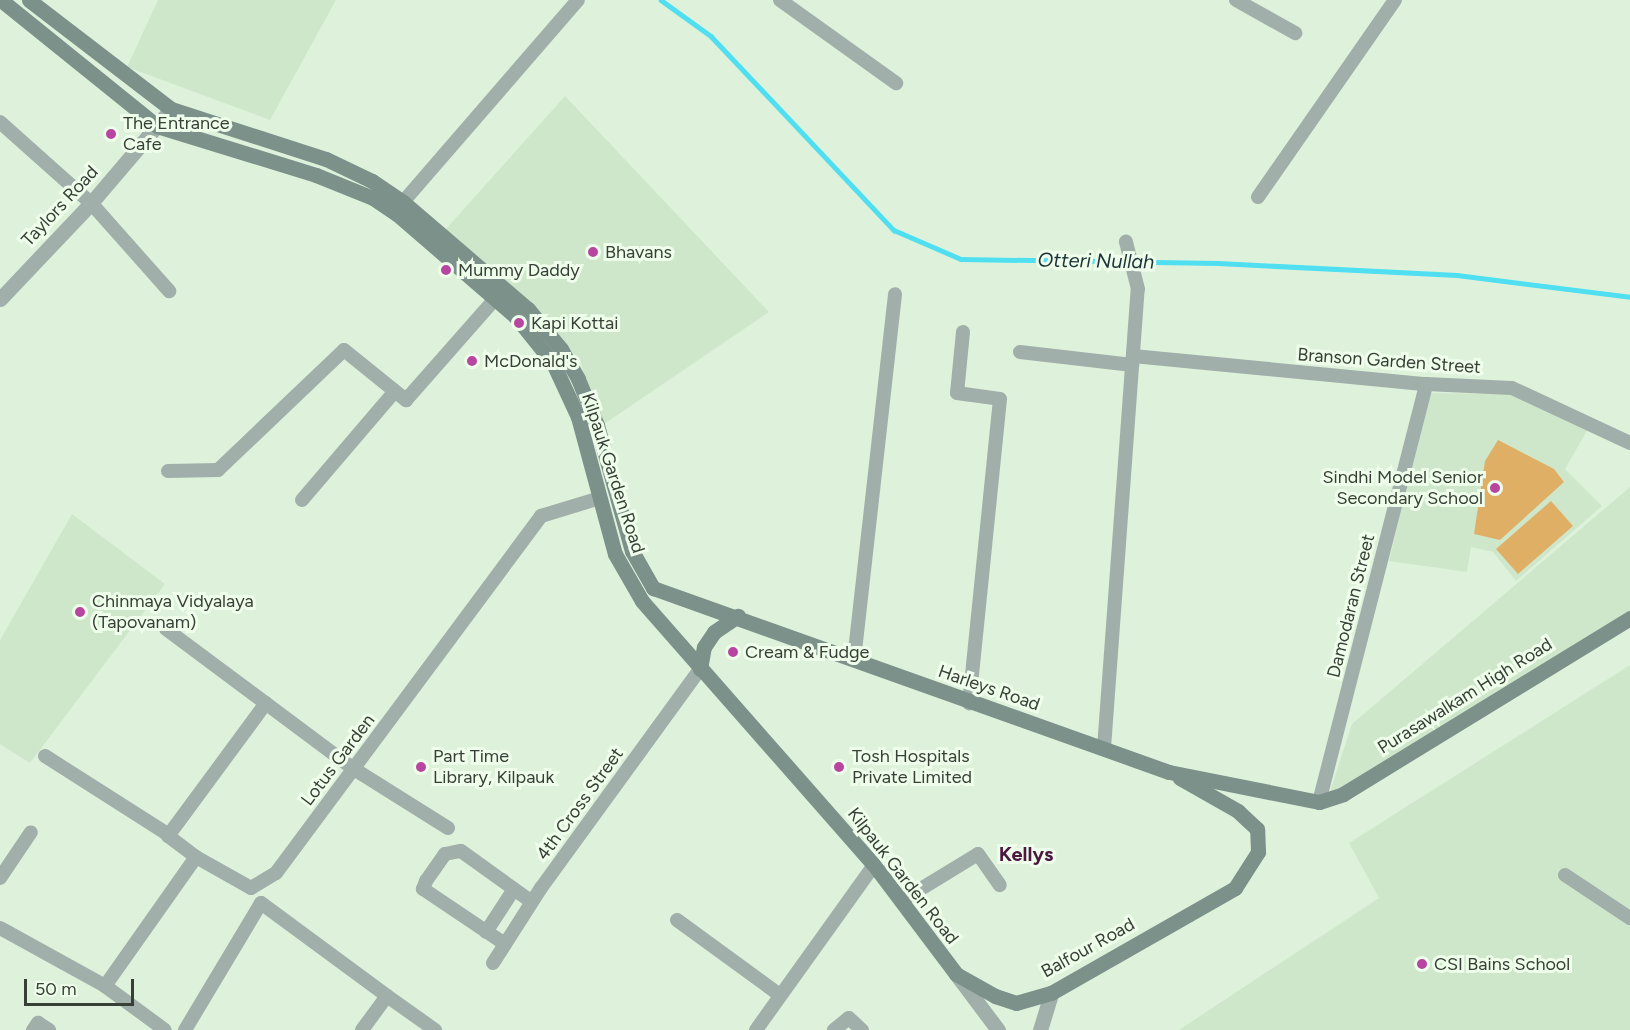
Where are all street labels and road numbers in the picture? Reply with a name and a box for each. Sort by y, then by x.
street label: Taylors Road [17,161,103,251]
street label: Branson Garden Street [1297,344,1481,378]
street label: Kilpauk Garden Road [577,390,649,556]
street label: Damodaran Street [1323,532,1379,680]
street label: Purasawalkam High Road [1374,633,1556,759]
street label: Harleys Road [935,661,1043,715]
street label: Lotus Garden [297,710,379,810]
street label: 4th Cross Street [532,744,628,864]
street label: Kilpauk Garden Road [843,803,963,949]
street label: Balfour Road [1038,914,1138,982]

